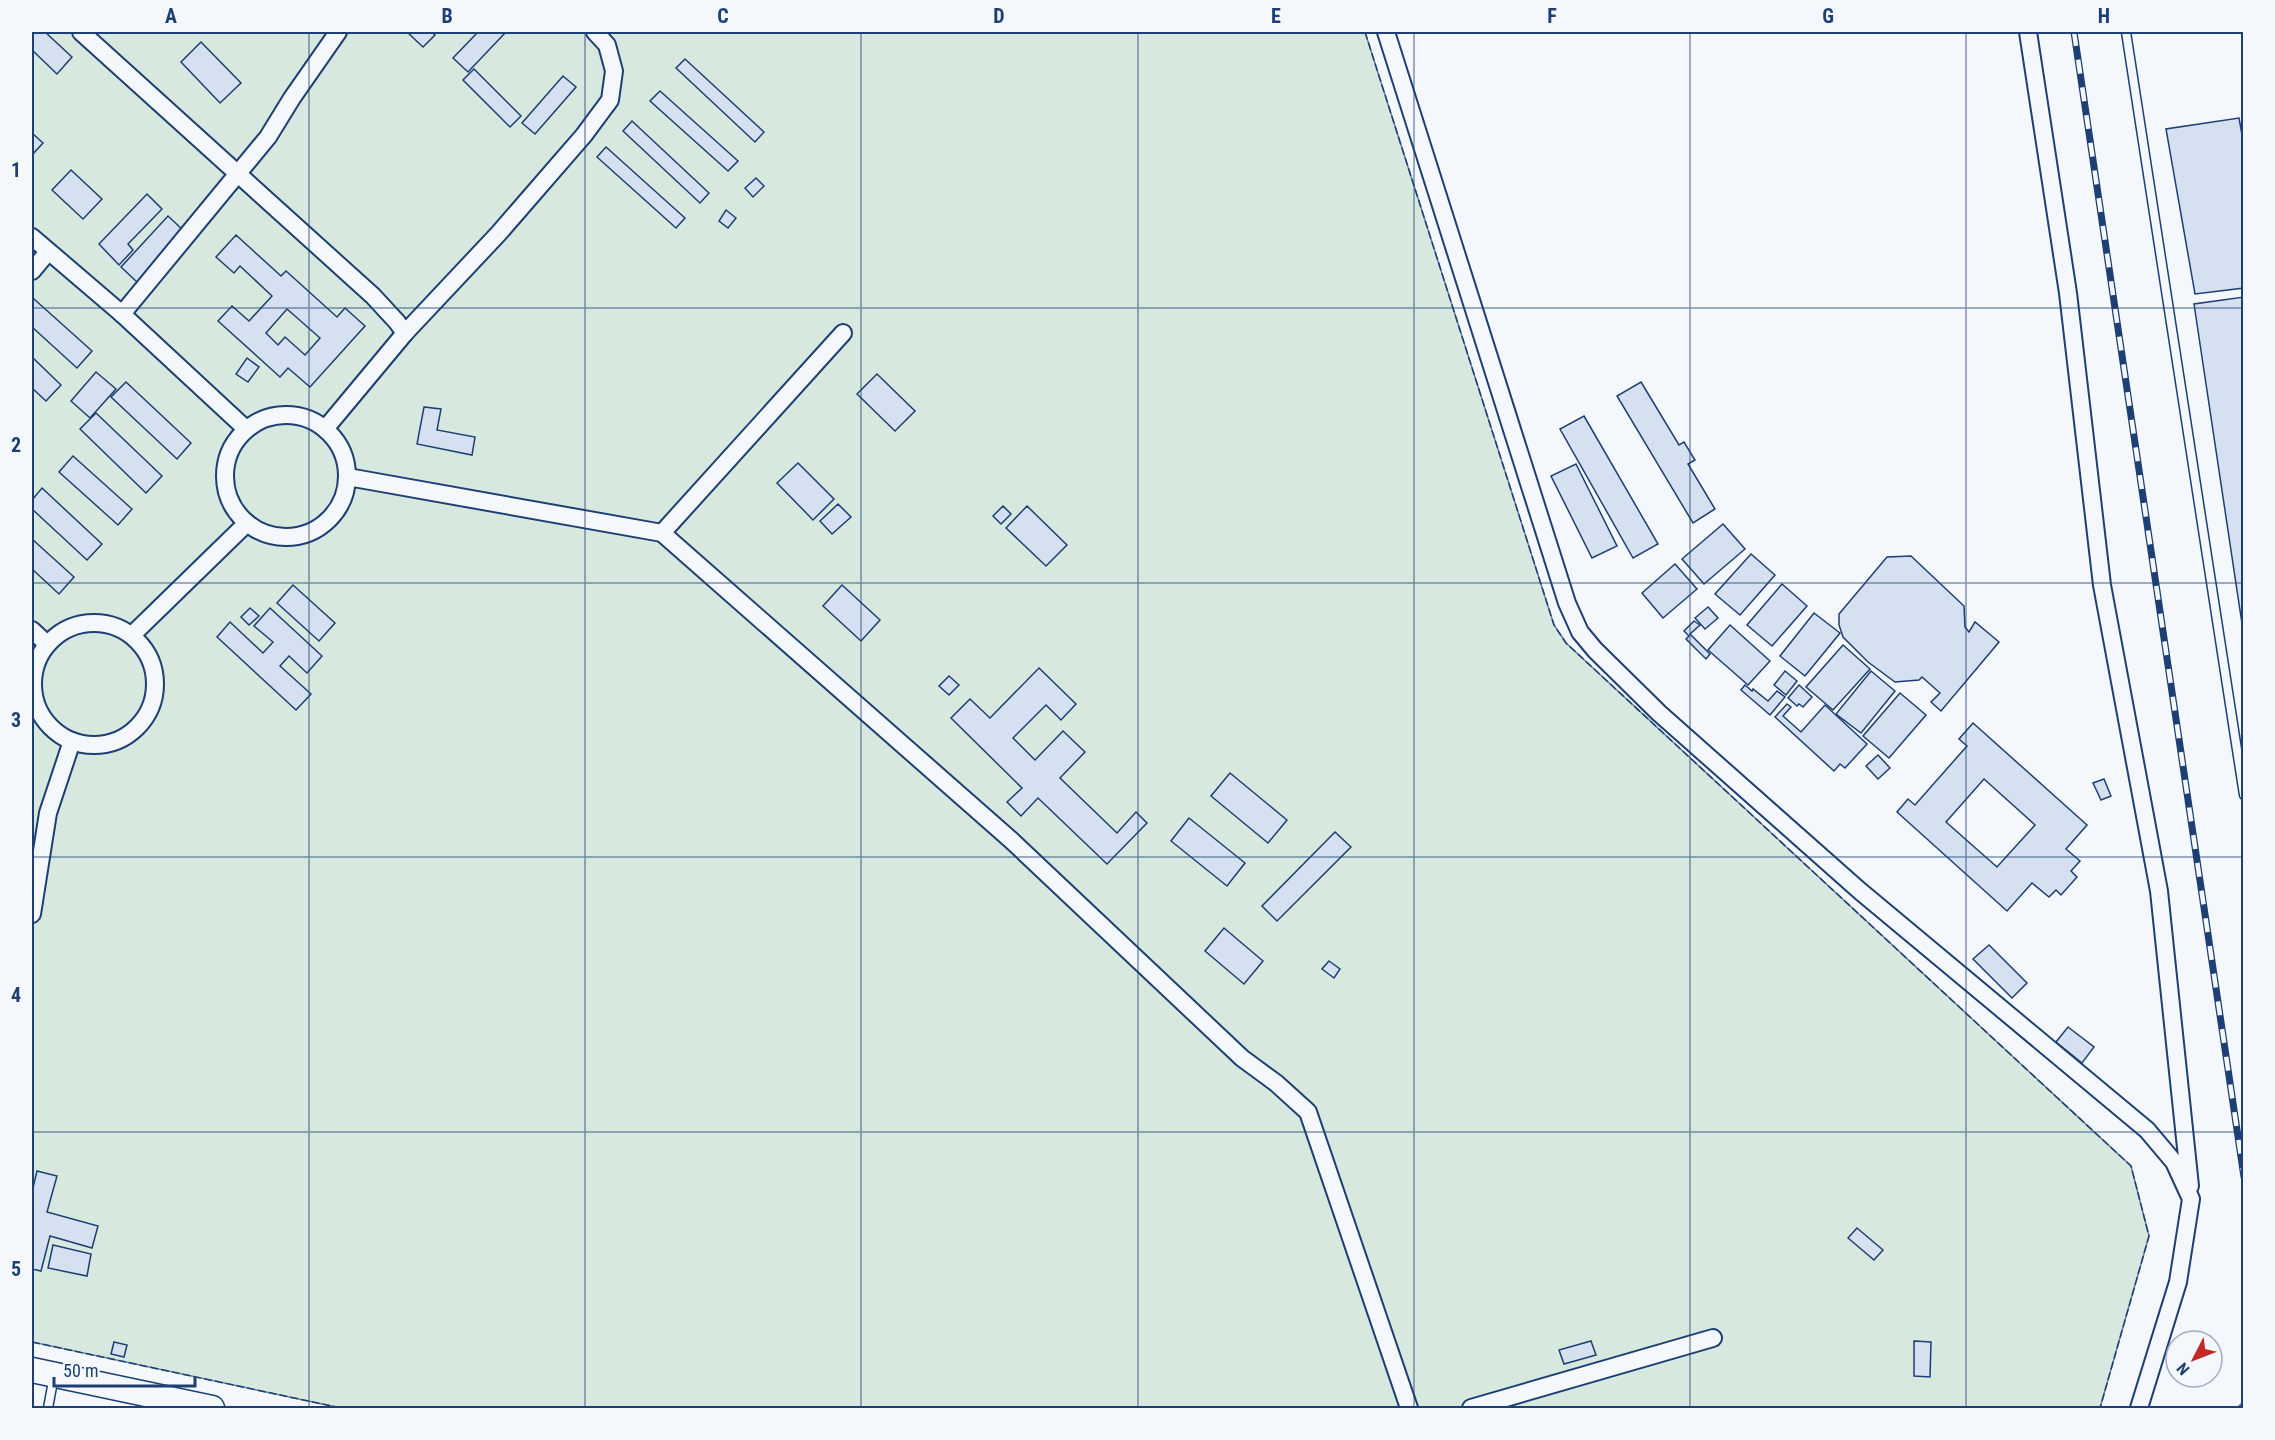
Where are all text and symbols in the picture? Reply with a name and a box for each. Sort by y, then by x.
text: A [165,4,177,28]
text: B [441,4,453,28]
text: C [717,4,729,28]
text: D [993,4,1005,28]
text: E [1271,4,1281,28]
text: F [1547,4,1557,28]
text: G [1822,4,1834,28]
text: H [2098,4,2110,28]
text: 1 [11,158,21,182]
text: 2 [11,433,21,457]
text: 3 [11,708,21,732]
text: 4 [11,983,21,1007]
text: 5 [11,1257,21,1281]
north arrow [2164,1329,2224,1389]
scale bar [54,1350,195,1388]
text: N [2173,1359,2194,1379]
text: 50 m [63,1360,98,1381]

